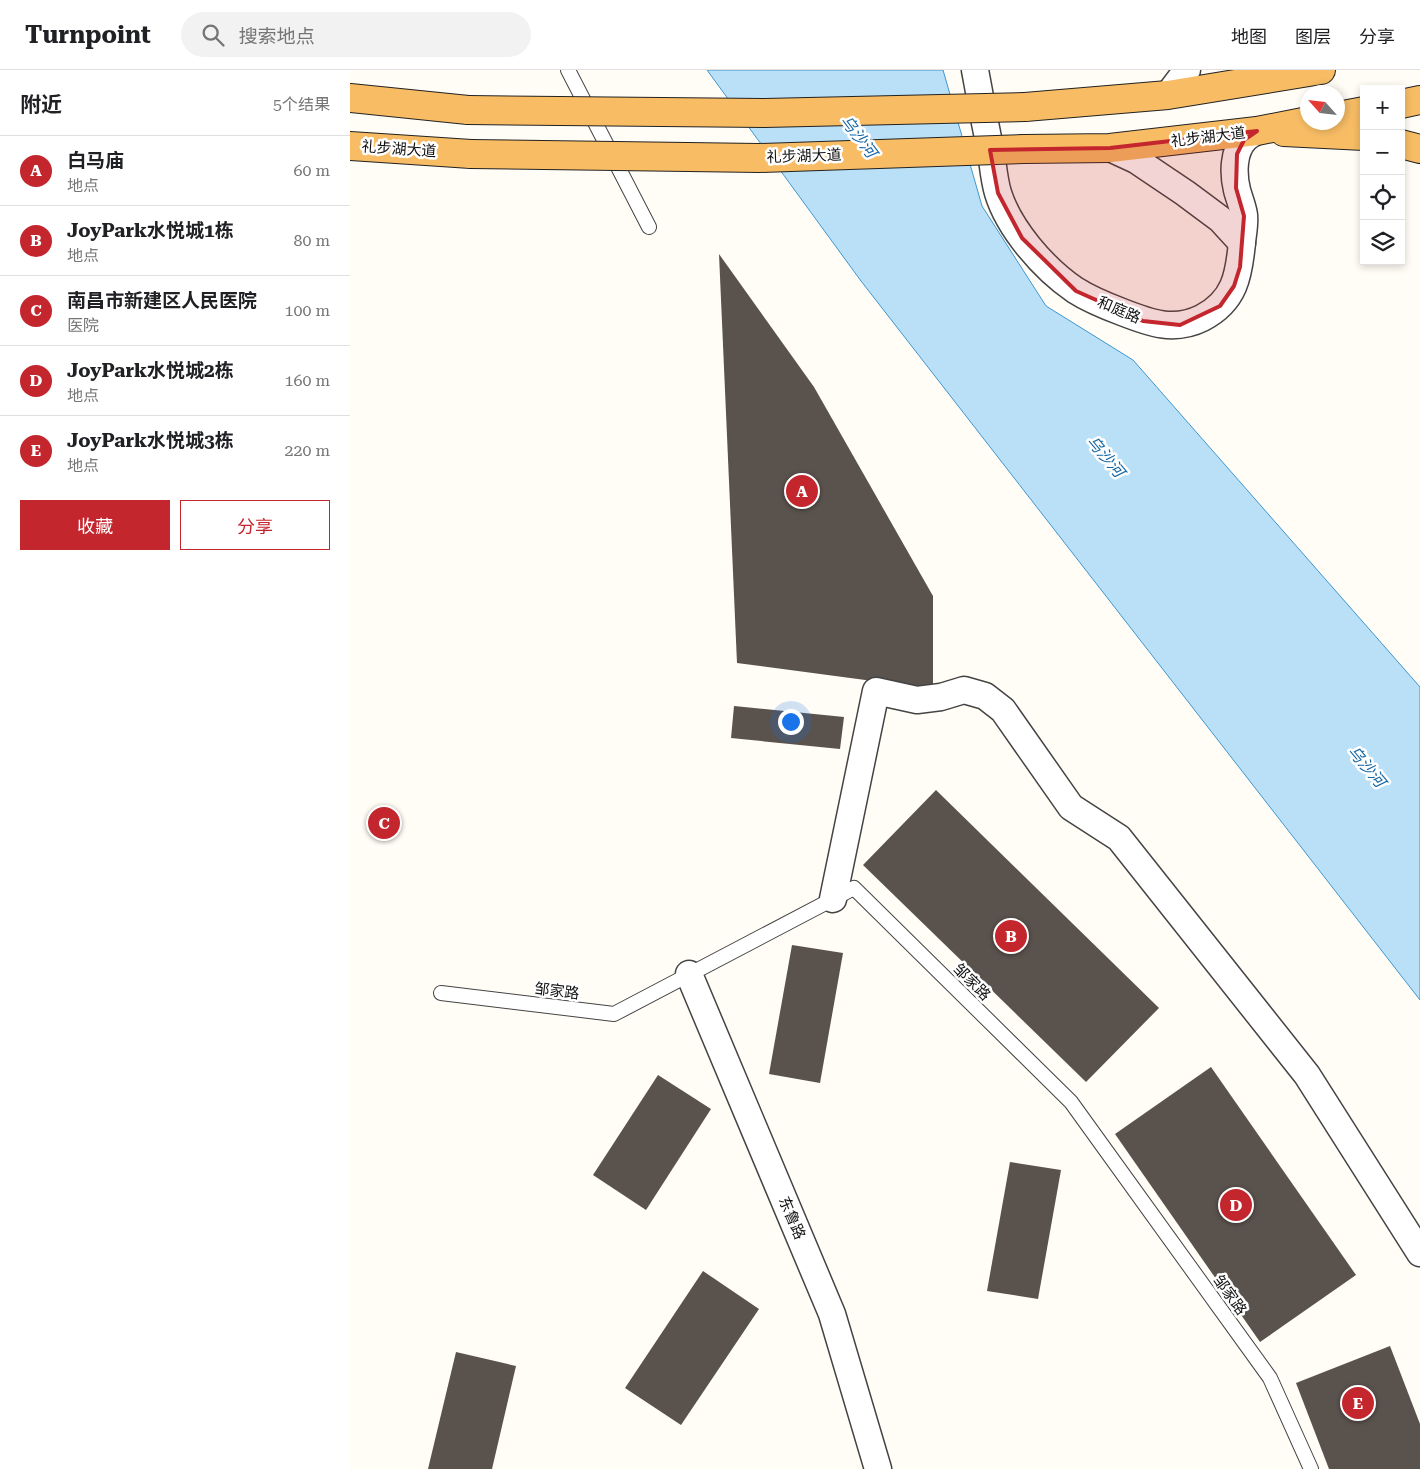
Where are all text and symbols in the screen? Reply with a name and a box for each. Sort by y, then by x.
search box [181,12,531,57]
text: Turnpoint [25,21,151,49]
icon: search [199,21,227,49]
text: 搜索地点 [239,25,315,48]
text: 地图 [1231,26,1267,47]
text: 图层 [1295,26,1331,47]
text: 分享 [1359,26,1395,47]
north arrow [1300,85,1345,130]
map controls [1360,85,1405,265]
button: + [1360,85,1405,130]
text: 附近 [20,93,62,117]
text: 5个结果 [273,95,330,114]
water label: 乌沙河 [837,111,882,164]
street label: 礼步湖大道 [1170,123,1246,151]
button: − [1360,130,1405,175]
street label: 礼步湖大道 [361,137,437,161]
street label: 礼步湖大道 [766,146,842,166]
text: 白马庙 [67,149,124,172]
text: A [30,161,42,180]
text: 60 m [293,161,330,180]
button: locate [1360,175,1405,220]
text: 地点 [67,176,99,195]
text: JoyPark水悦城1栋 [67,219,234,242]
button: layers [1360,220,1405,265]
text: B [30,231,42,250]
text: 80 m [293,231,330,250]
text: 地点 [67,246,99,265]
text: 南昌市新建区人民医院 [67,289,257,312]
street label: 和庭路 [1095,293,1143,327]
text: C [30,301,42,320]
text: 100 m [284,301,330,320]
text: 医院 [67,316,99,335]
text: JoyPark水悦城2栋 [67,359,234,382]
text: D [30,371,42,390]
text: 160 m [284,371,330,390]
text: 地点 [67,386,99,405]
text: JoyPark水悦城3栋 [67,429,234,452]
water label: 乌沙河 [1083,432,1130,483]
text: E [31,441,41,460]
text: 220 m [284,441,330,460]
text: 地点 [67,456,99,475]
pin: A [786,472,818,510]
button: 收藏 [20,500,170,550]
button: 分享 [180,500,330,550]
your location [778,709,804,735]
water label: 乌沙河 [1344,742,1391,793]
pin: C [368,804,400,842]
pin: B [995,917,1027,955]
street label: 邹家路 [950,960,994,1004]
street label: 邹家路 [534,979,580,1003]
pin: D [1220,1186,1252,1224]
street label: 东鲁路 [775,1194,809,1242]
street label: 邹家路 [1209,1272,1251,1318]
pin: E [1342,1384,1374,1422]

